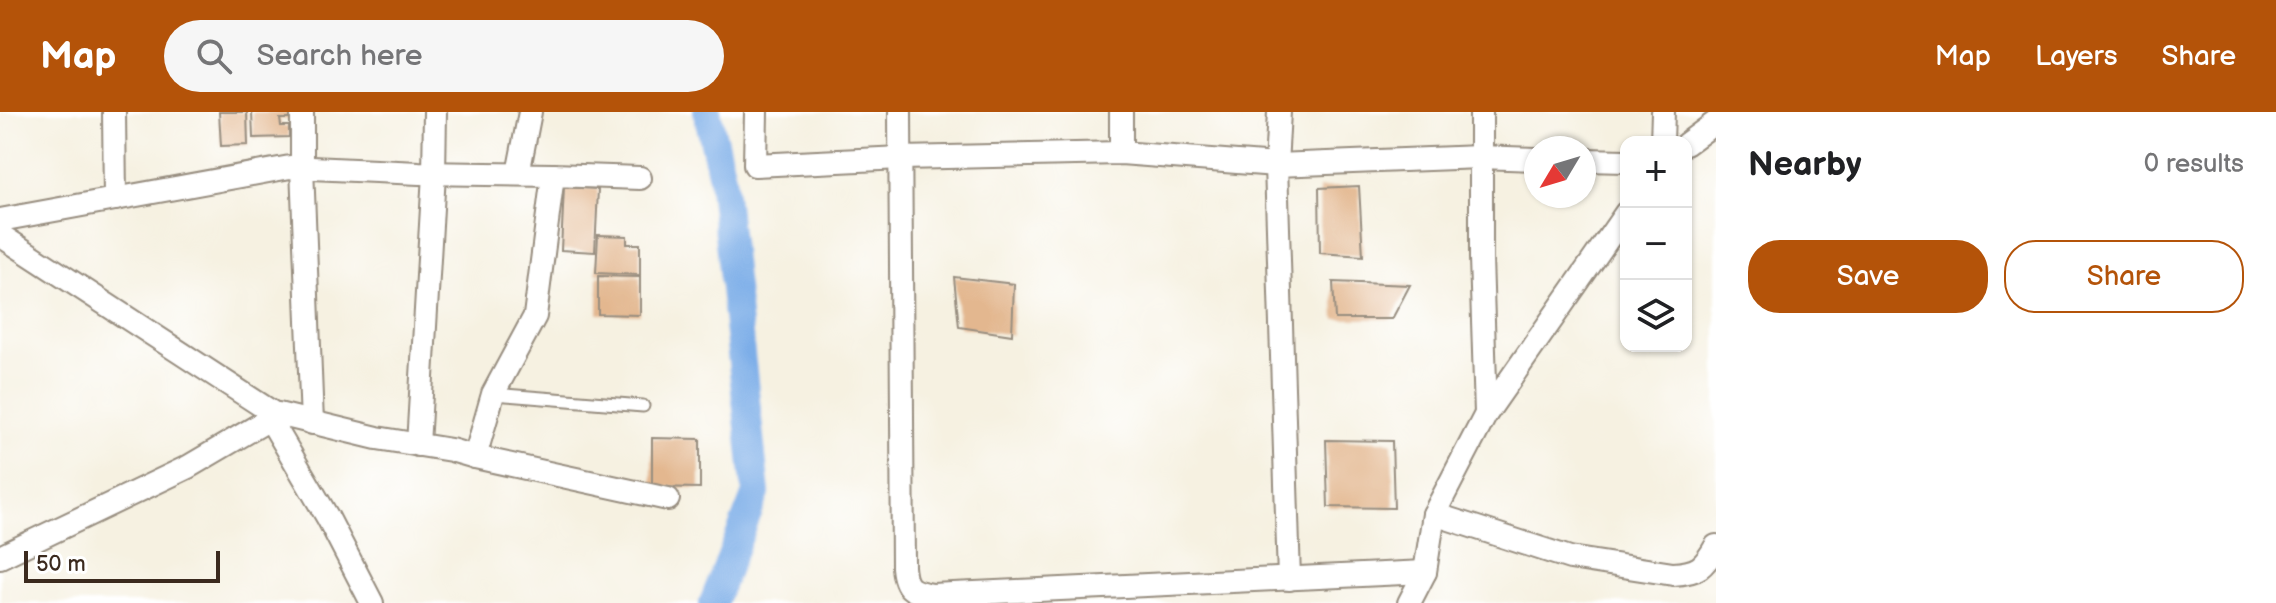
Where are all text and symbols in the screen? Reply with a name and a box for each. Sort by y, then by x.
search box [164,20,724,92]
text: Map [40,34,116,79]
icon: search [192,34,236,78]
text: Search here [256,38,423,74]
text: Map [1935,40,1991,73]
text: Layers [2035,40,2118,73]
text: Share [2162,40,2236,73]
north arrow [1524,136,1596,208]
map controls [1620,136,1692,352]
button: + [1620,136,1692,208]
text: Nearby [1748,144,1862,185]
text: 0 results [2144,149,2244,180]
button: − [1620,208,1692,280]
button: Save [1748,240,1988,313]
button: Share [2004,240,2244,313]
button: layers [1620,280,1692,352]
scale bar [24,547,220,583]
text: 50 m [36,551,86,578]

